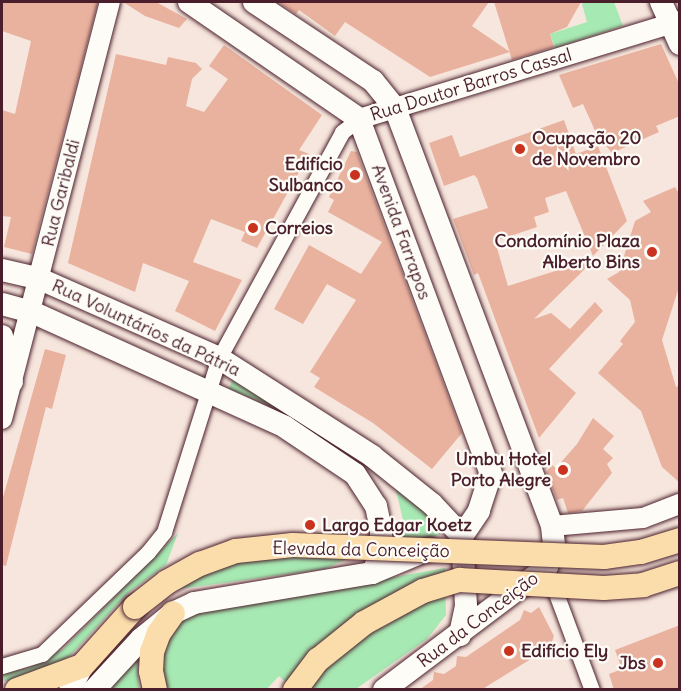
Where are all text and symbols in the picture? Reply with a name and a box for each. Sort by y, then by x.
street label: Rua Doutor Barros Cassal [368,44,574,126]
place label: Ocupação 20 de Novembro [532,128,641,170]
street label: Rua Garibaldi [37,137,85,249]
marker: Ocupação 20 de Novembro [513,142,527,156]
place label: Edifício Sulbanco [269,154,343,196]
street label: Avenida Farrapos [366,161,436,303]
marker: Edifício Sulbanco [348,168,362,182]
place label: Correios [265,217,333,239]
marker: Correios [246,221,260,235]
place label: Condomínio Plaza Alberto Bins [495,231,640,274]
marker: Condomínio Plaza Alberto Bins [645,245,659,259]
street label: Rua Voluntários da Pátria [48,275,244,381]
place label: Umbu Hotel Porto Alegre [451,449,551,492]
marker: Umbu Hotel Porto Alegre [556,463,570,477]
place label: Largo Edgar Koetz [322,514,472,536]
marker: Largo Edgar Koetz [303,518,317,532]
street label: Elevada da Conceição [272,538,450,562]
street label: Rua da Conceição [413,568,543,672]
place label: Edifício Ely [521,640,608,662]
marker: Edifício Ely [502,644,516,658]
place label: Jbs [618,652,646,674]
marker: Jbs [651,656,665,670]

